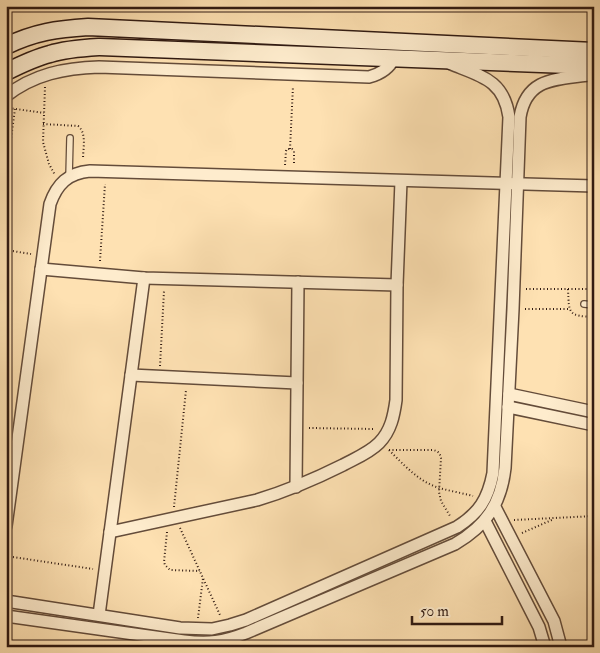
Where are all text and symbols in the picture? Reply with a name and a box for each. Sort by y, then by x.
scale bar [412,593,502,625]
text: 50 m [420,602,449,621]

